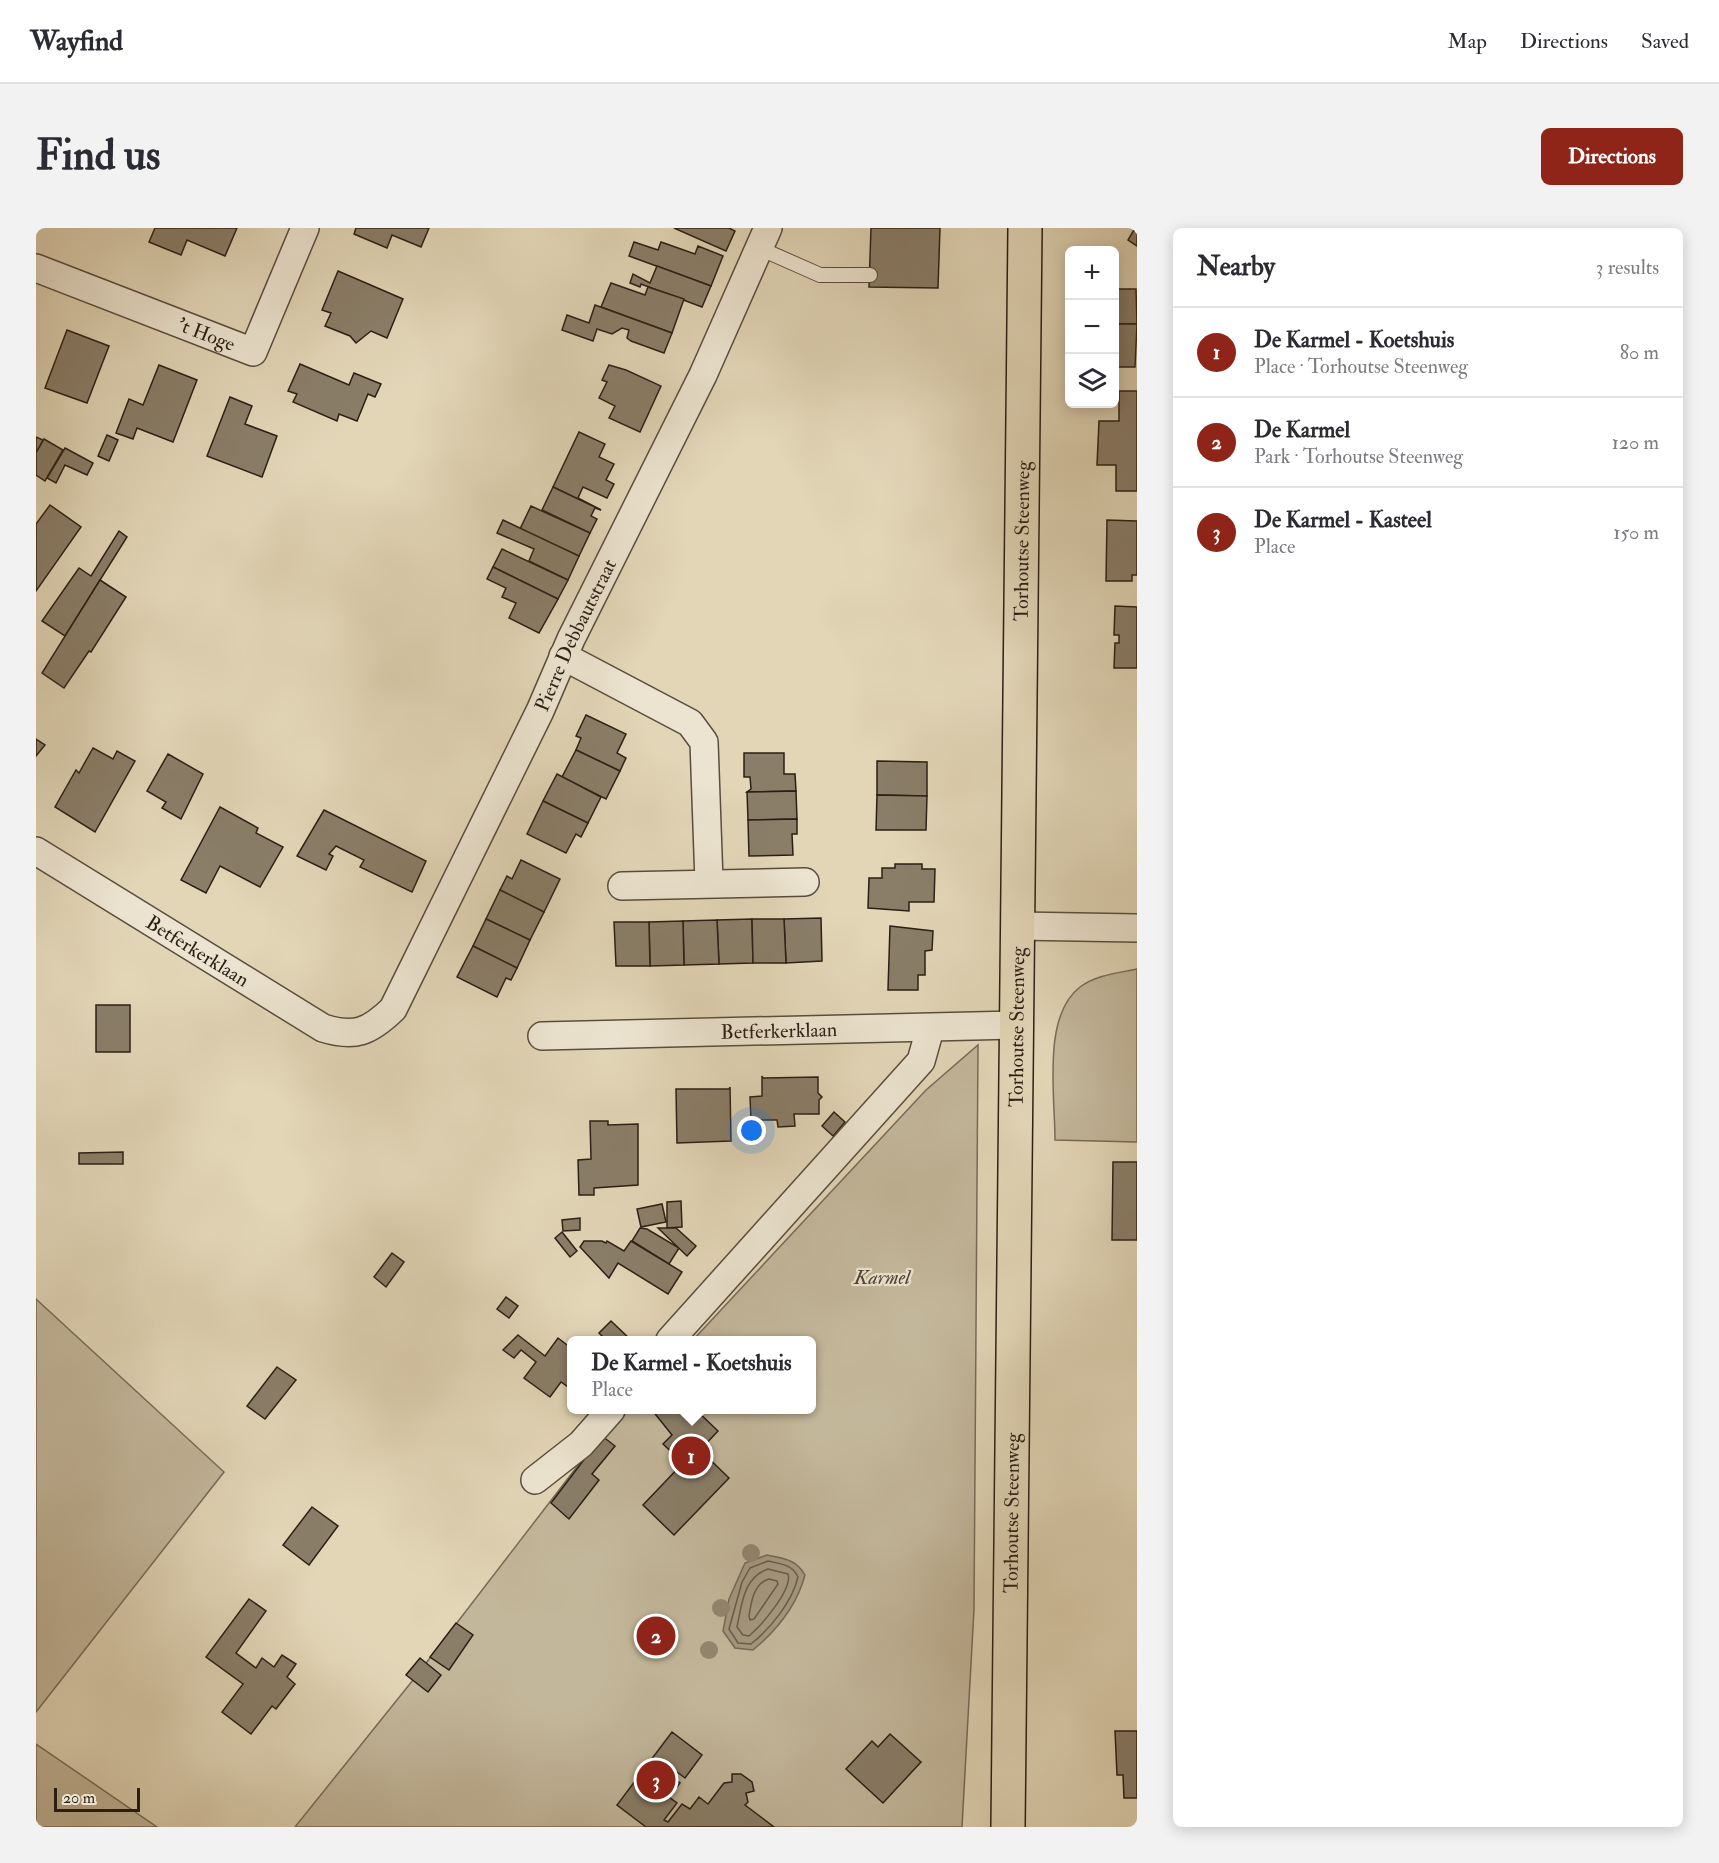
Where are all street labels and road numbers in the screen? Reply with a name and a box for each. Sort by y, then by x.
street label: 't Hoge [174,312,239,356]
street label: Torhoutse Steenweg [1008,460,1035,621]
street label: Pierre Debbautstraat [529,554,622,715]
street label: Betferkerklaan [142,909,254,992]
street label: Torhoutse Steenweg [1003,946,1030,1107]
street label: Betferkerklaan [720,1017,838,1044]
street label: Torhoutse Steenweg [998,1432,1025,1593]

